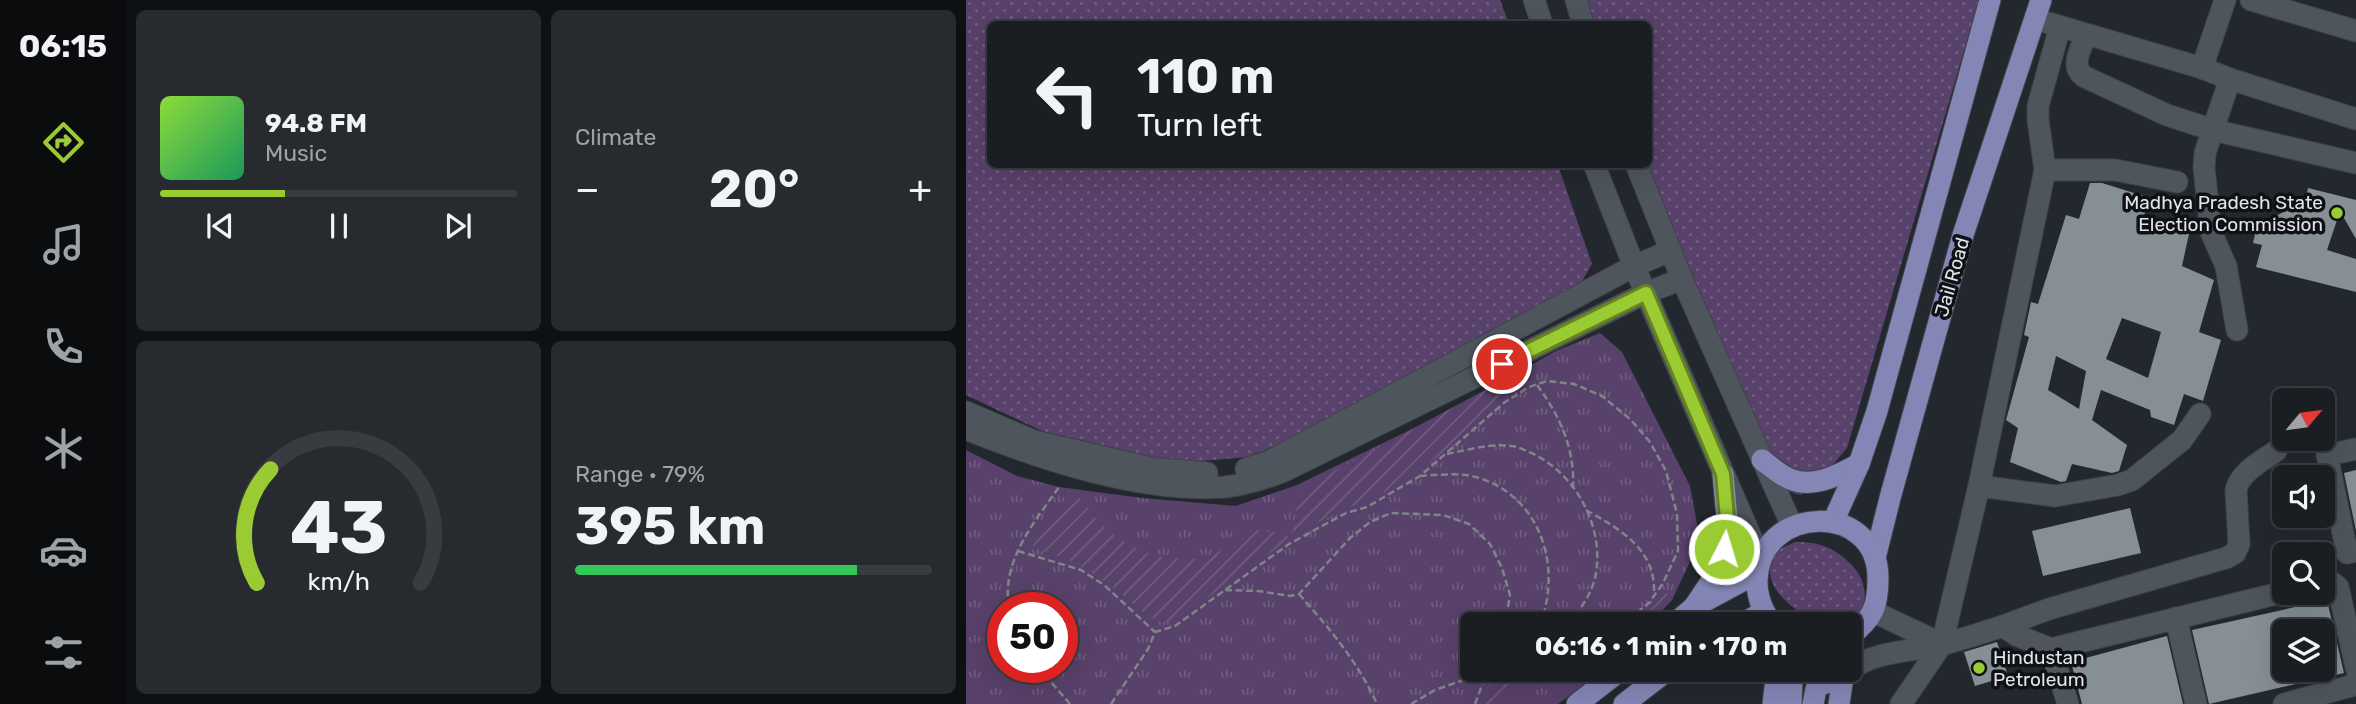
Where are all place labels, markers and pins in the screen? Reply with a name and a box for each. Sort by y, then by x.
place label: Madhya Pradesh State Election Commission [2124,191,2323,236]
marker: Madhya Pradesh State Election Commission [2329,205,2345,221]
pin [1472,334,1532,394]
place label: Hindustan Petroleum [1993,646,2085,691]
marker: Hindustan Petroleum [1971,660,1987,676]

